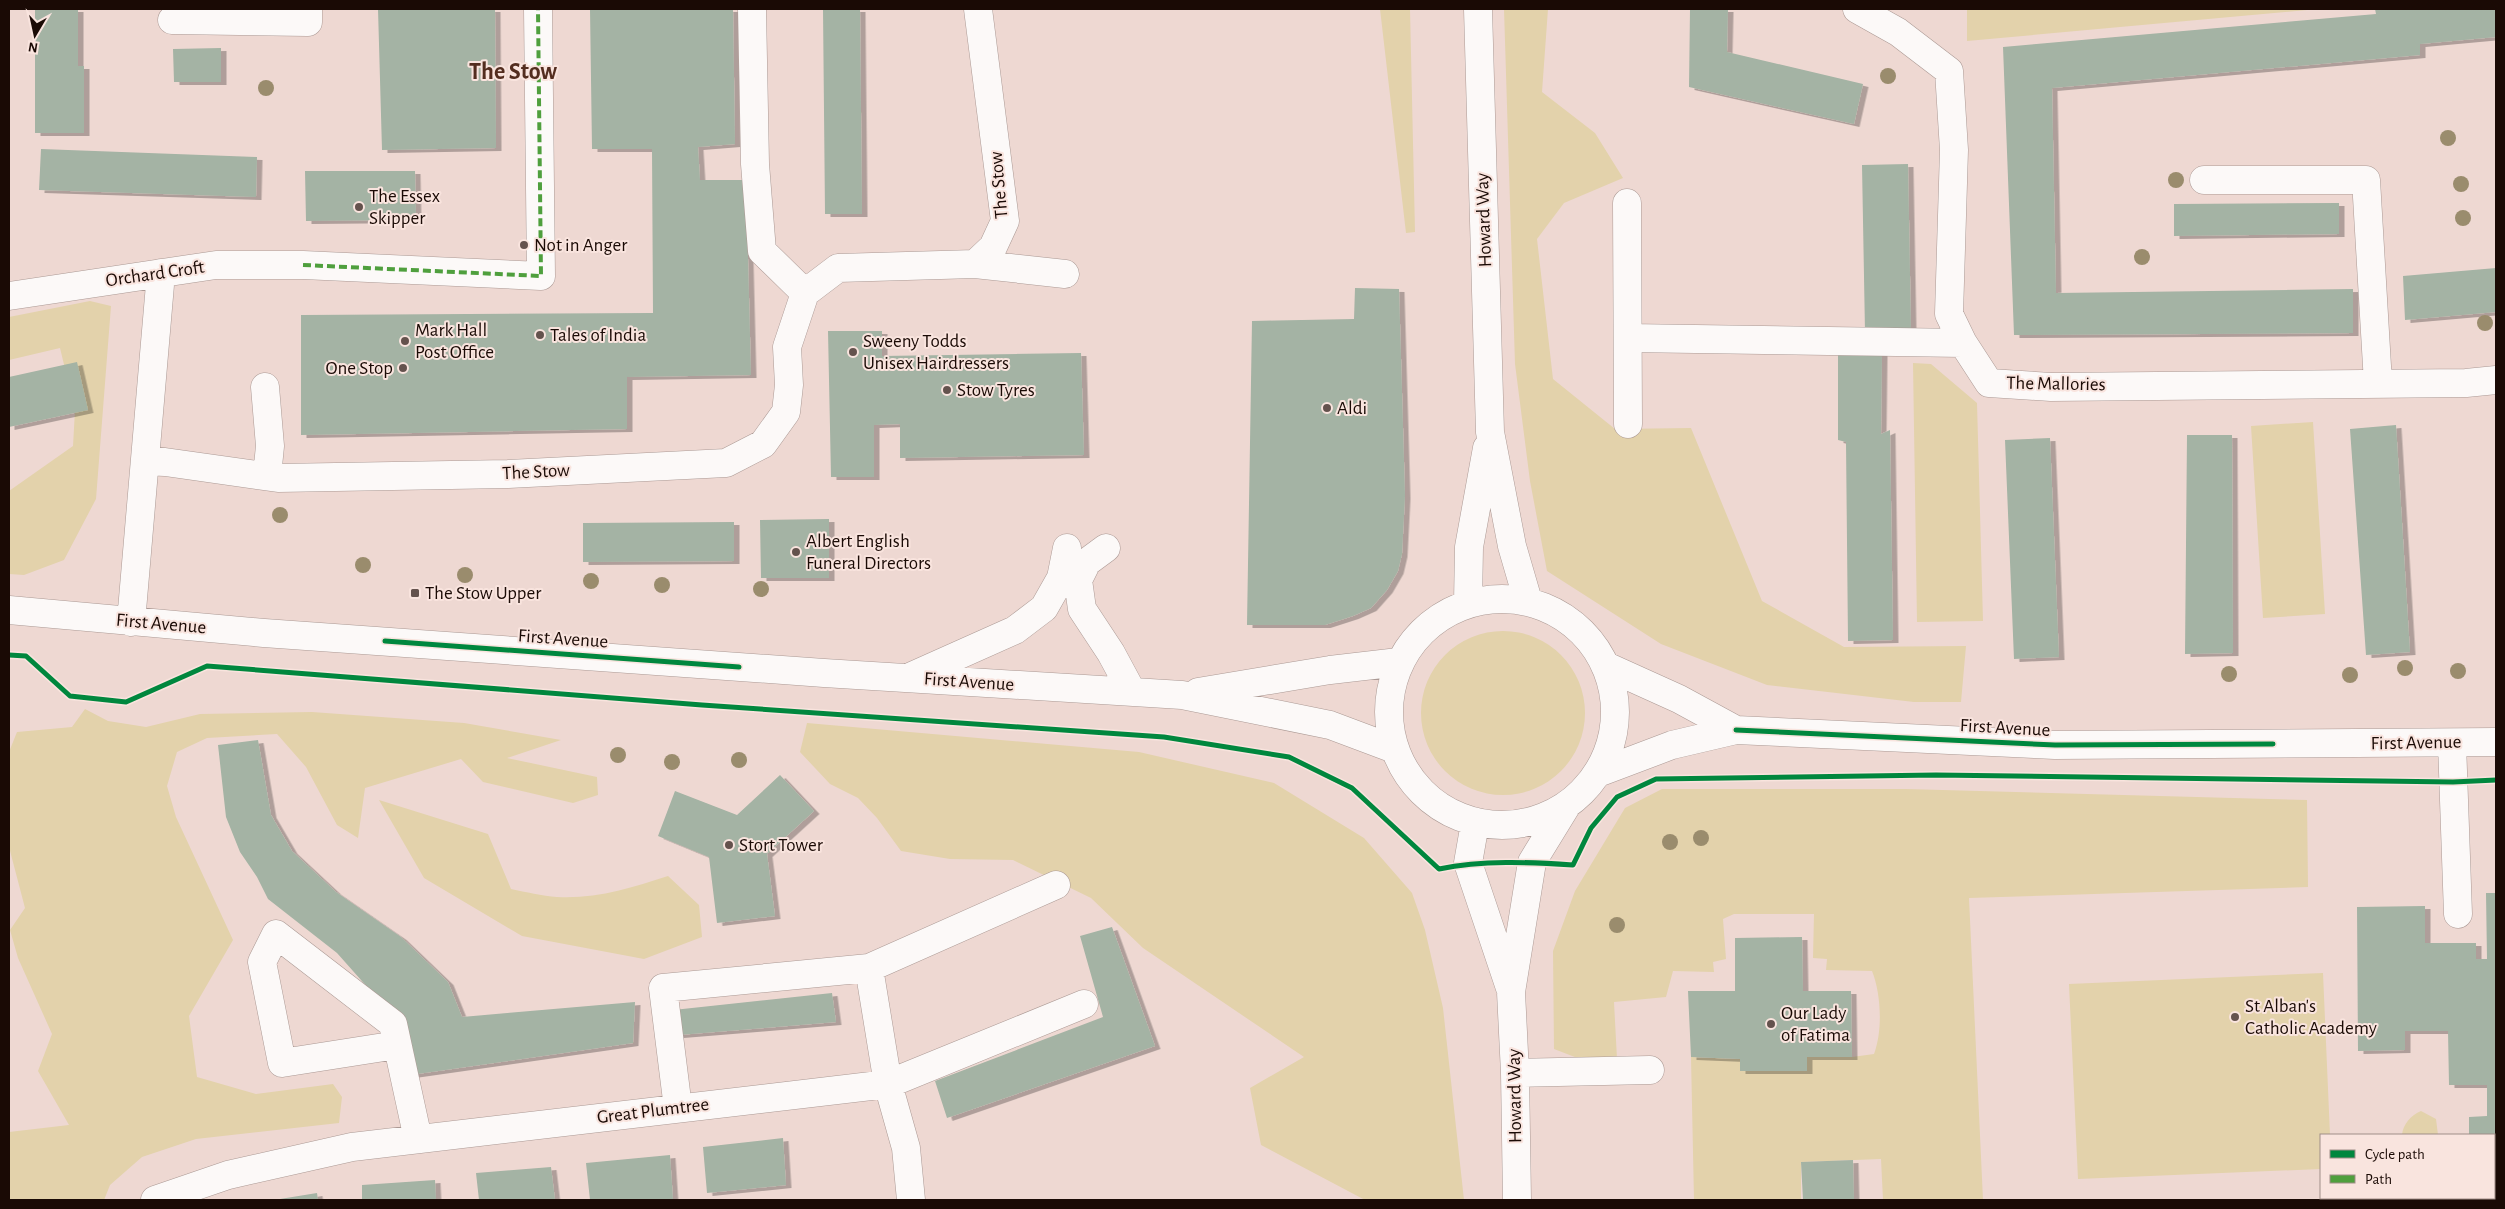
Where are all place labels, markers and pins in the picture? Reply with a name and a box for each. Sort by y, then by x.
place label: The Essex Skipper [369,187,440,228]
marker: The Essex Skipper [353,201,365,213]
place label: Not in Anger [534,236,627,255]
marker: Not in Anger [518,239,530,251]
place label: Mark Hall Post Office [415,321,494,362]
place label: Tales of India [550,326,646,345]
marker: Tales of India [534,329,546,341]
place label: Sweeny Todds Unisex Hairdressers [863,332,1009,373]
marker: Mark Hall Post Office [399,335,411,347]
marker: Sweeny Todds Unisex Hairdressers [847,346,859,358]
place label: One Stop [325,359,393,378]
marker: One Stop [397,362,409,374]
place label: Stow Tyres [957,381,1035,400]
marker: Stow Tyres [941,384,953,396]
place label: Aldi [1337,399,1367,418]
marker: Aldi [1321,402,1333,414]
place label: Albert English Funeral Directors [806,532,931,573]
marker: Albert English Funeral Directors [790,546,802,558]
place label: The Stow Upper [425,584,541,603]
marker: The Stow Upper [409,587,421,599]
place label: Stort Tower [739,836,823,855]
marker: Stort Tower [723,839,735,851]
place label: St Alban's Catholic Academy [2245,997,2377,1038]
place label: Our Lady of Fatima [1781,1004,1850,1045]
marker: St Alban's Catholic Academy [2229,1011,2241,1023]
marker: Our Lady of Fatima [1765,1018,1777,1030]

